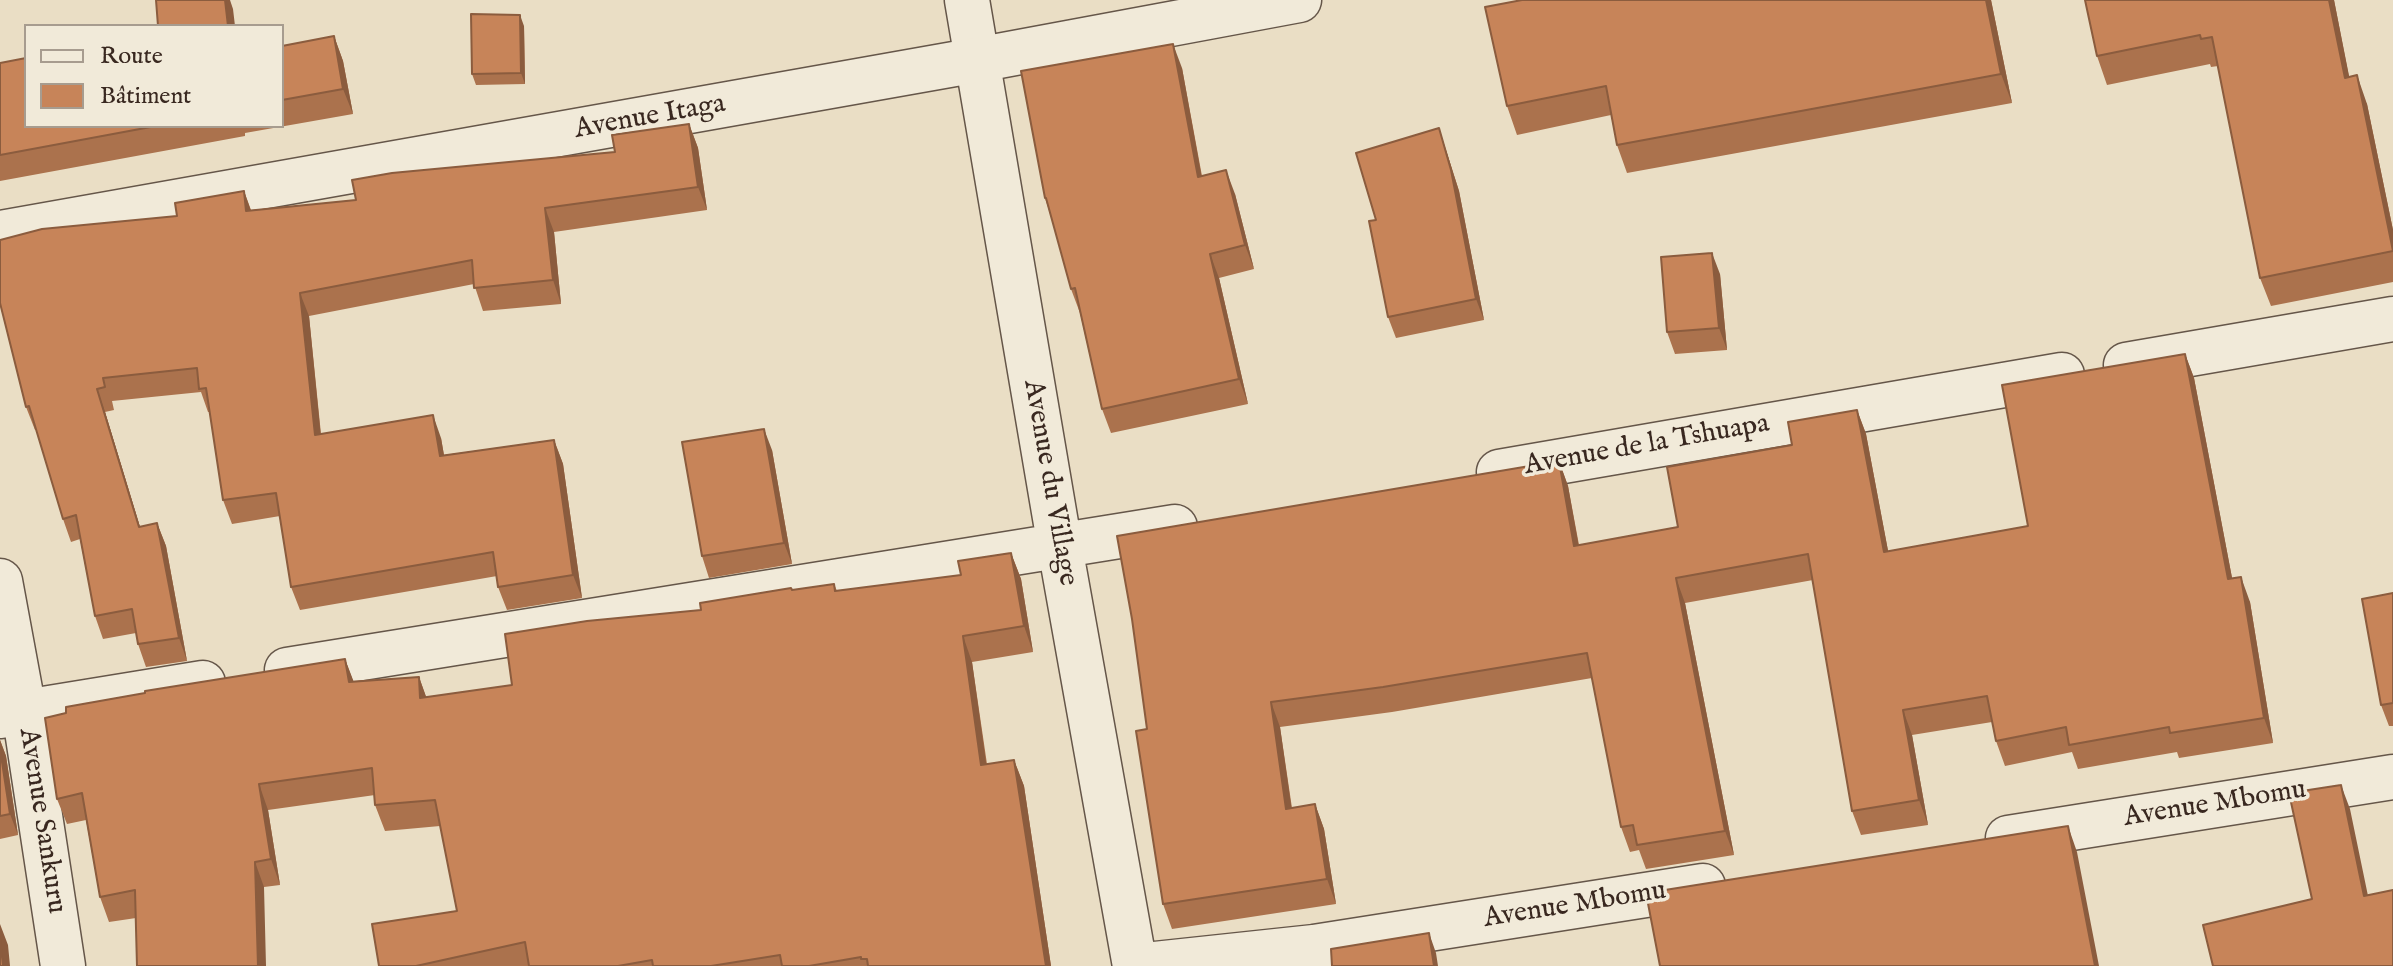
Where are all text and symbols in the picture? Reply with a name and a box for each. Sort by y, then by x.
legend [24,24,284,128]
text: Route [100,41,163,72]
text: Bâtiment [100,81,191,112]
street label: Avenue Itaga [572,88,728,148]
street label: Avenue du Village [1014,377,1084,589]
street label: Avenue de la Tshuapa [1522,408,1772,484]
street label: Avenue Sankuru [10,726,72,916]
street label: Avenue Mbomu [2121,774,2309,836]
street label: Avenue Mbomu [1481,875,1669,937]

